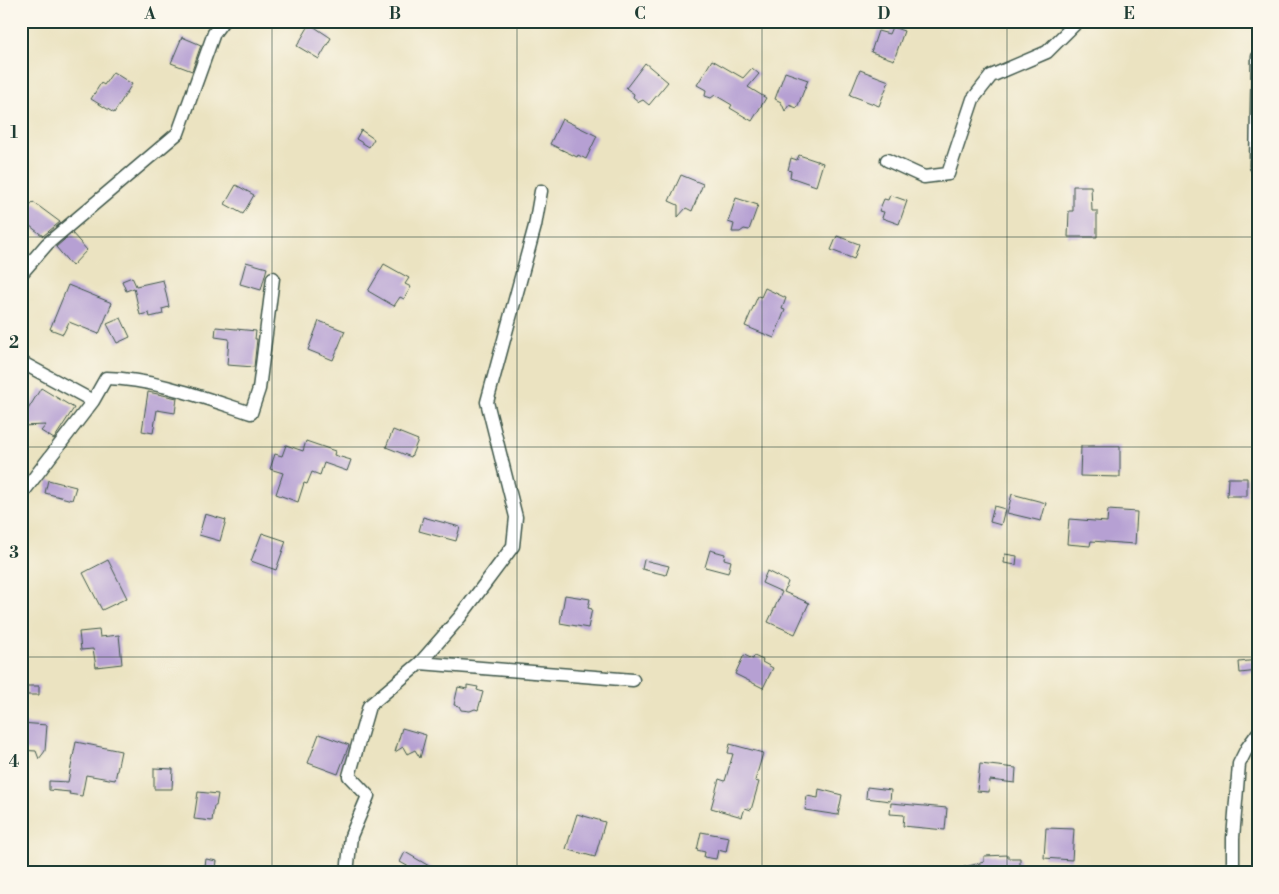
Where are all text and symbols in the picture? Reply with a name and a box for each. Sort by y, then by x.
text: A [143,4,156,24]
text: B [389,4,401,24]
text: C [634,4,646,24]
text: D [878,4,891,24]
text: E [1123,4,1135,24]
text: 1 [10,123,18,143]
text: 2 [9,333,19,353]
text: 3 [9,543,19,563]
text: 4 [9,752,20,772]

